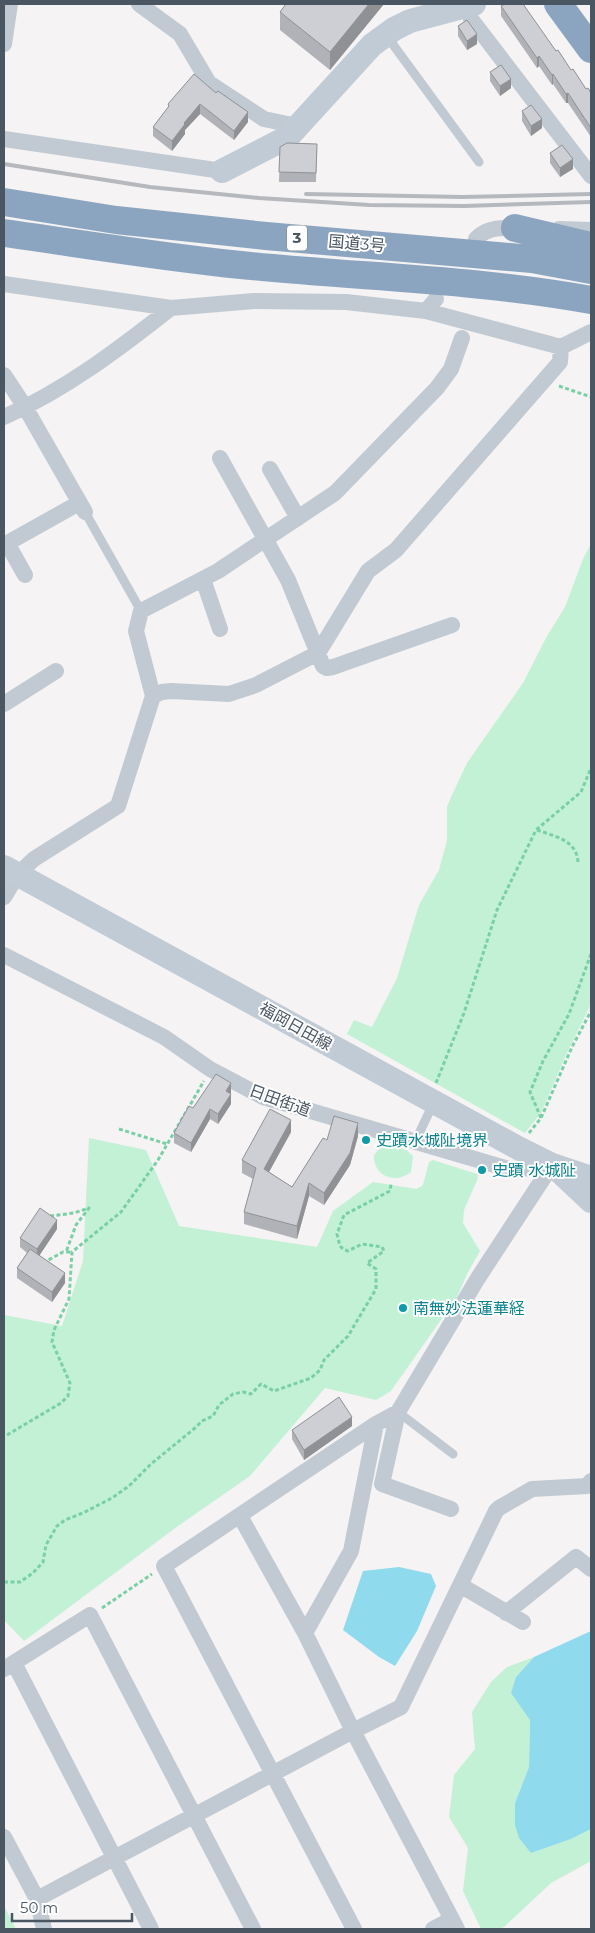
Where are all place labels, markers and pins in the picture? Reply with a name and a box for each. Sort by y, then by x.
place label: 史蹟水城阯境界 [376,1131,488,1150]
marker: 史蹟水城阯境界 [360,1134,372,1146]
place label: 史蹟 水城阯 [492,1161,576,1180]
marker: 史蹟 水城阯 [476,1164,488,1176]
place label: 南無妙法蓮華経 [413,1299,525,1318]
marker: 南無妙法蓮華経 [397,1302,409,1314]

